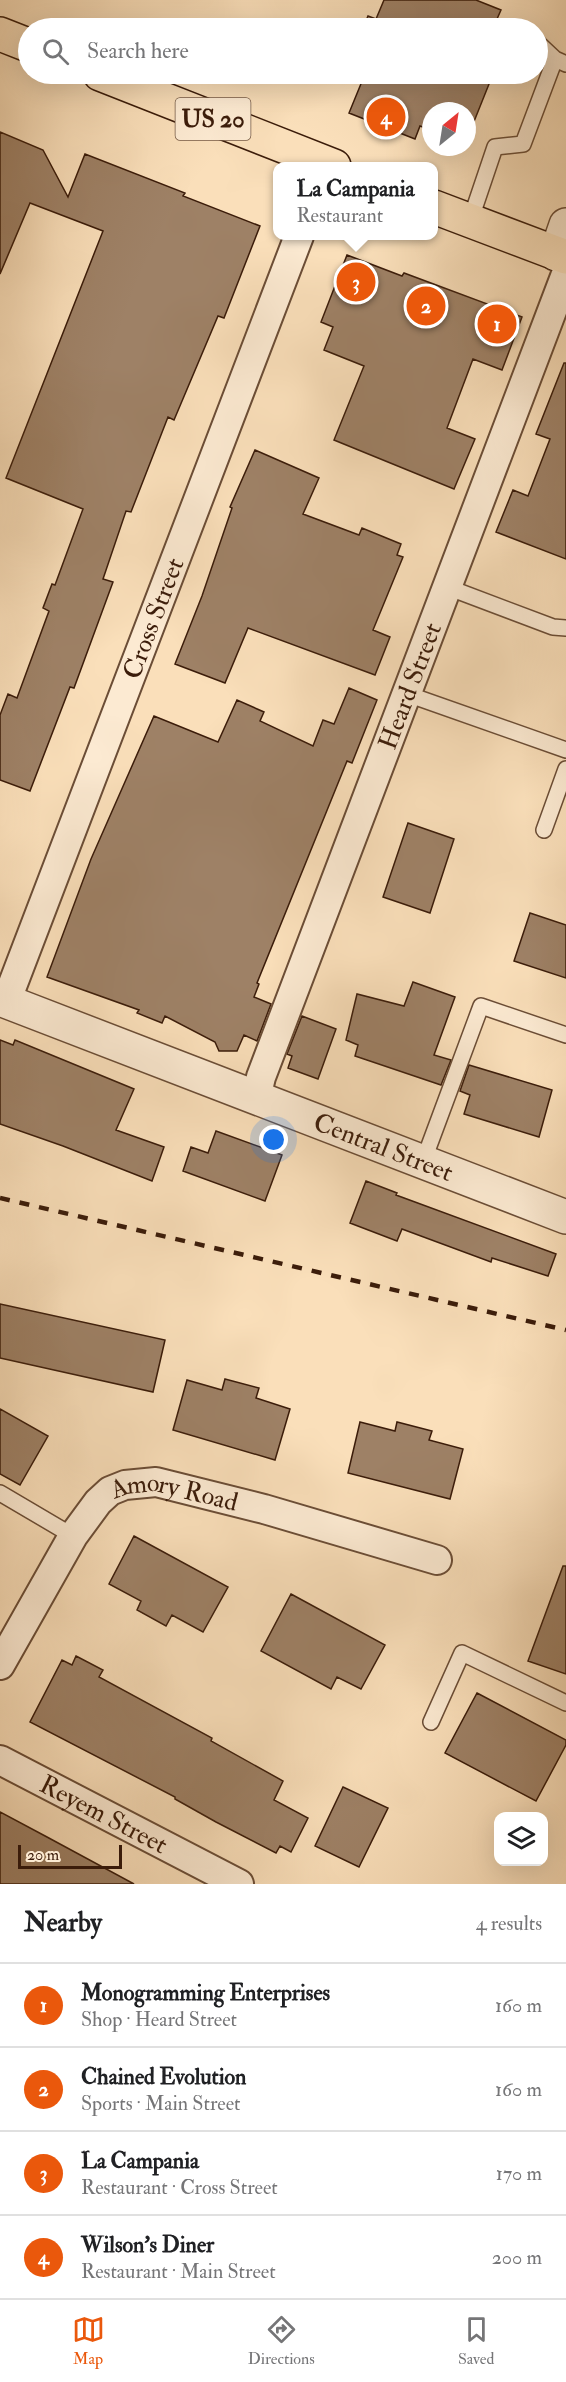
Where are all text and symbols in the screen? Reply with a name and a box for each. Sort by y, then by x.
search box [18,18,548,84]
icon: search [39,35,72,68]
text: Search here [87,37,189,65]
pin: 4 [366,94,406,140]
road number: US 20 [176,98,250,140]
north arrow [422,102,476,156]
popup [273,162,438,240]
text: La Campania [296,175,415,203]
text: Restaurant [296,203,383,228]
pin: 3 [336,260,376,304]
pin: 2 [406,284,446,328]
pin: 1 [478,302,516,346]
street label: Cross Street [116,553,191,683]
street label: Heard Street [372,618,449,754]
street label: Central Street [309,1106,457,1189]
your location [259,1125,288,1154]
street label: Amory Road [105,1467,241,1519]
street label: Reyem Street [34,1768,173,1861]
map controls [494,1812,548,1866]
button: layers [494,1812,548,1866]
scale bar [18,1842,122,1870]
text: 20 m [27,1845,59,1865]
text: Nearby [24,1907,102,1939]
text: 4 results [476,1911,542,1936]
text: Monogramming Enterprises [81,1979,330,2007]
text: 1 [40,1993,47,2018]
text: 160 m [495,1993,542,2018]
text: Shop · Heard Street [81,2007,237,2032]
text: Chained Evolution [81,2063,246,2091]
text: 2 [38,2077,49,2102]
text: 160 m [495,2077,542,2102]
text: Sports · Main Street [81,2091,241,2116]
text: La Campania [81,2147,199,2175]
text: 3 [40,2161,47,2186]
text: 170 m [496,2161,542,2186]
text: Restaurant · Cross Street [81,2175,278,2200]
text: Wilson's Diner [81,2231,214,2259]
text: 4 [38,2245,49,2270]
text: 200 m [492,2245,542,2270]
text: Restaurant · Main Street [81,2259,276,2284]
tab: Map [72,2313,105,2369]
tab: Directions [248,2313,315,2369]
tab: Saved [458,2313,494,2369]

